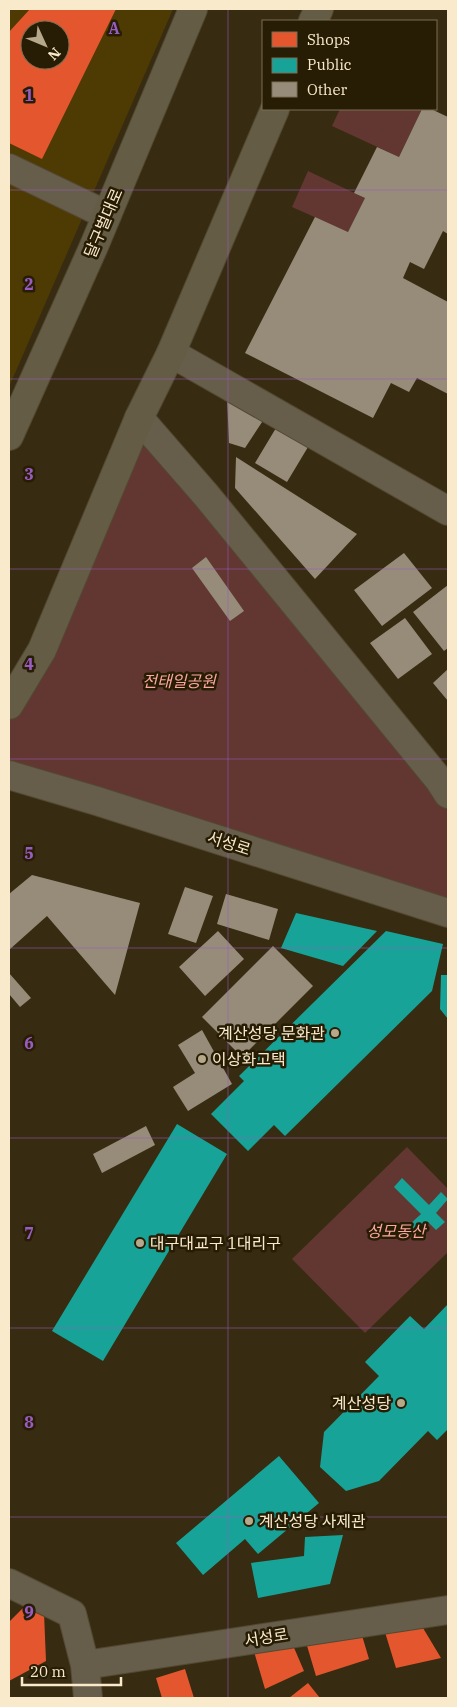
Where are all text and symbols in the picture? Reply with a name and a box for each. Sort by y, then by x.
text: A [108,18,120,38]
north arrow [20,20,70,70]
legend [262,20,437,110]
text: Shops [307,30,350,49]
text: N [44,44,65,64]
text: Public [307,55,352,74]
text: Other [307,80,347,99]
text: 1 [24,85,34,105]
street label: 달구벌대로 [79,185,127,261]
text: 2 [24,274,34,294]
text: 3 [24,464,34,484]
text: 4 [24,654,34,674]
park label: 전태일공원 [142,671,217,691]
street label: 서성로 [205,827,253,859]
text: 5 [24,843,34,863]
place label: 계산성당 문화관 [218,1023,325,1043]
marker: 계산성당 문화관 [329,1027,341,1039]
text: 6 [24,1033,34,1053]
place label: 이상화고택 [212,1049,286,1069]
marker: 이상화고택 [196,1053,208,1065]
park label: 성모동산 [367,1221,428,1241]
text: 7 [24,1223,34,1243]
place label: 대구대교구 1대리구 [150,1233,281,1253]
marker: 대구대교구 1대리구 [134,1237,146,1249]
place label: 계산성당 [332,1393,391,1413]
marker: 계산성당 [395,1397,407,1409]
text: 8 [24,1412,34,1432]
place label: 계산성당 사제관 [259,1511,366,1531]
marker: 계산성당 사제관 [243,1515,255,1527]
text: 9 [24,1602,34,1622]
street label: 서성로 [243,1624,290,1650]
scale bar [22,1654,121,1686]
text: 20 m [30,1662,66,1681]

